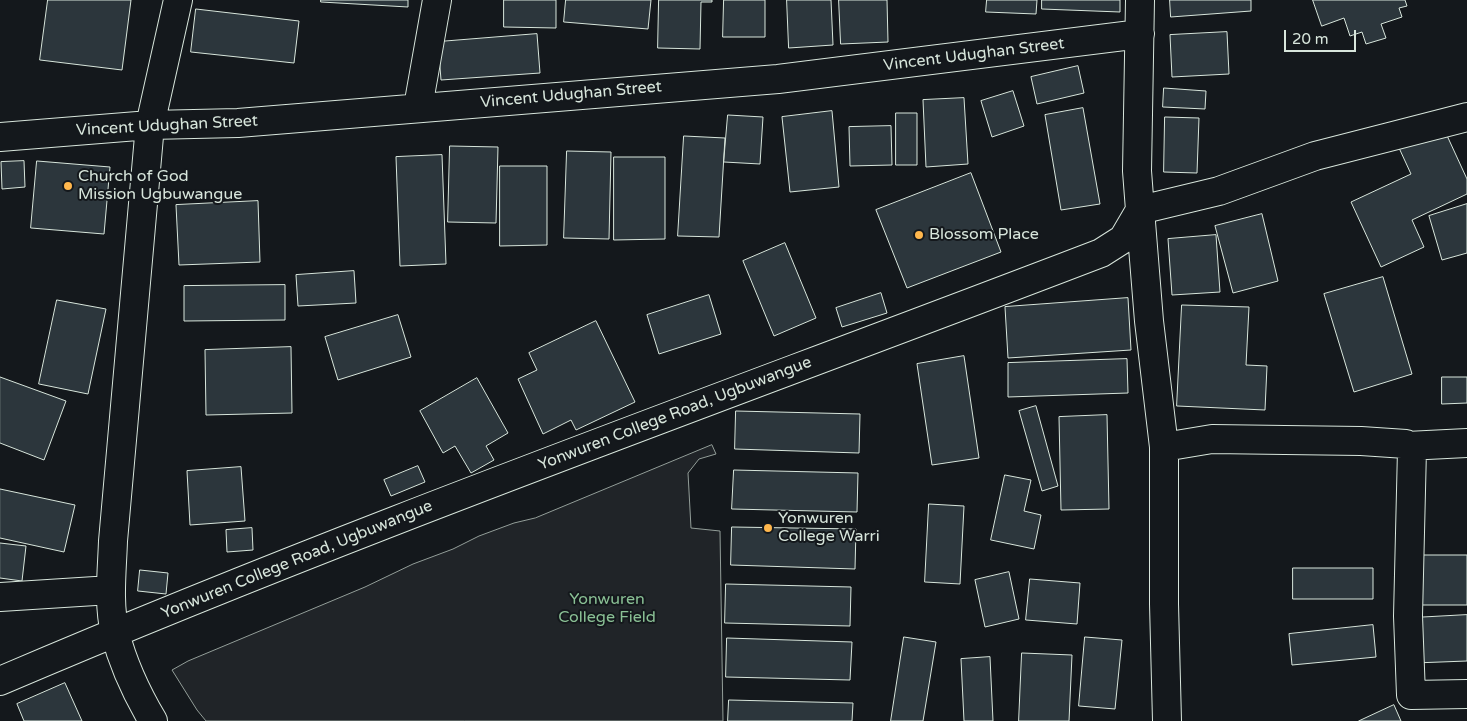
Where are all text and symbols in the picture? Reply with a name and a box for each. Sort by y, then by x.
scale bar [1287,20,1360,52]
text: 20 m [1292,30,1329,48]
street label: Vincent Udughan Street [882,34,1066,76]
street label: Vincent Udughan Street [479,77,663,113]
street label: Vincent Udughan Street [76,112,258,140]
place label: Church of God Mission Ugbuwangue [78,167,242,205]
marker: Church of God Mission Ugbuwangue [62,180,74,192]
place label: Blossom Place [929,225,1039,245]
marker: Blossom Place [913,229,925,241]
street label: Yonwuren College Road, Ugbuwangue [536,353,814,475]
street label: Yonwuren College Road, Ugbuwangue [158,497,436,623]
place label: Yonwuren College Warri [778,509,880,547]
marker: Yonwuren College Warri [762,522,774,534]
park label: Yonwuren College Field [558,590,656,628]

